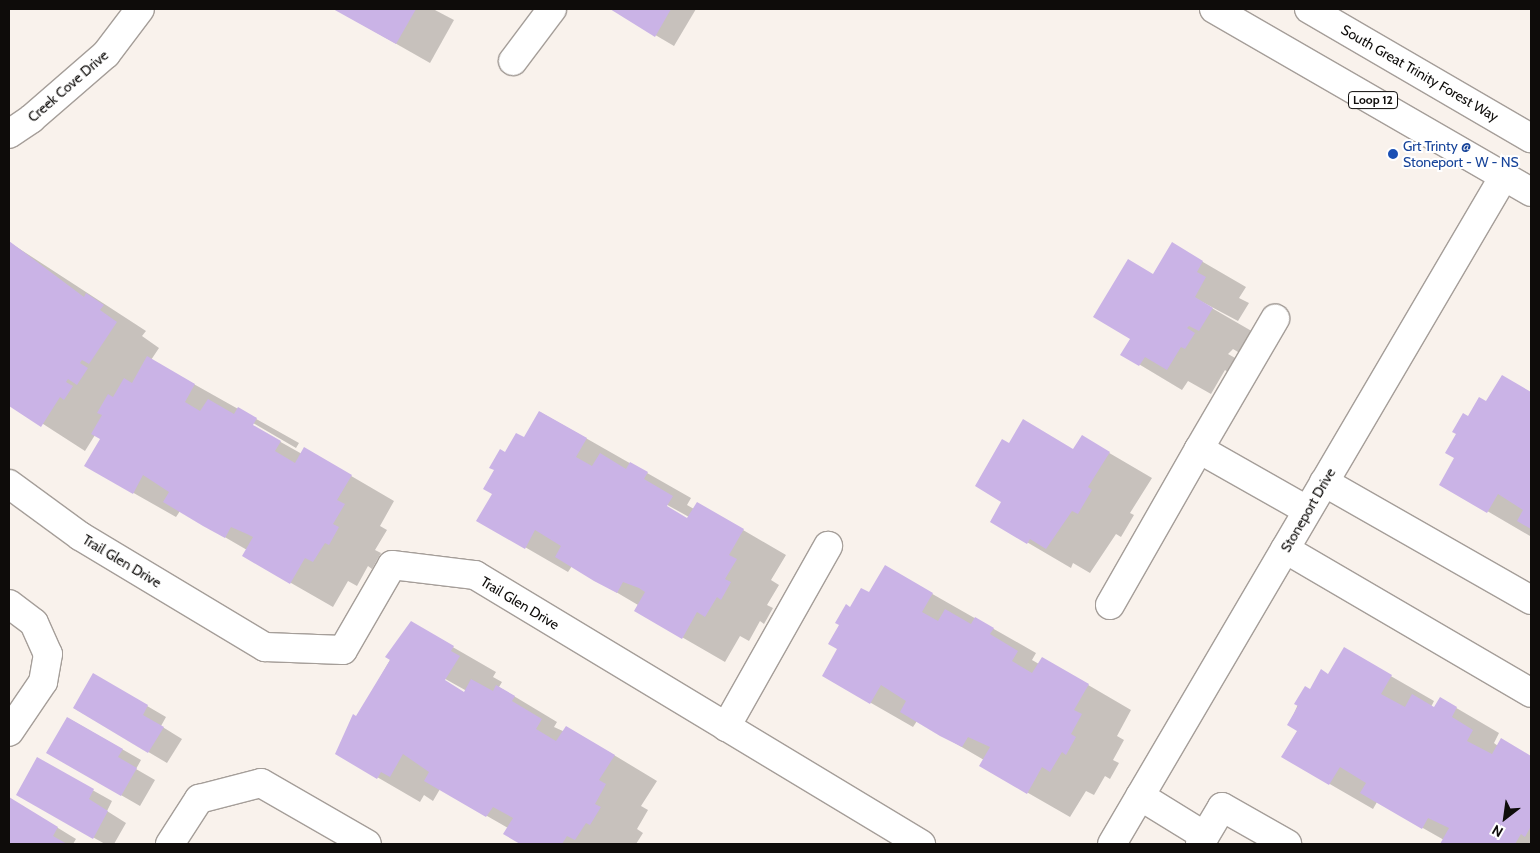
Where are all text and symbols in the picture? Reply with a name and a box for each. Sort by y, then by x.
street label: South Great Trinity Forest Way [1338,21,1502,125]
street label: Creek Cove Drive [24,47,112,125]
road number: Loop 12 [1348,90,1398,110]
place label: Grt Trinty @ Stoneport - W - NS [1403,138,1519,170]
marker: Grt Trinty @ Stoneport - W - NS [1387,148,1399,160]
street label: Stoneport Drive [1277,465,1339,555]
street label: Trail Glen Drive [80,531,164,591]
street label: Trail Glen Drive [478,573,562,633]
north arrow [1480,793,1530,843]
text: N [1489,821,1506,841]

